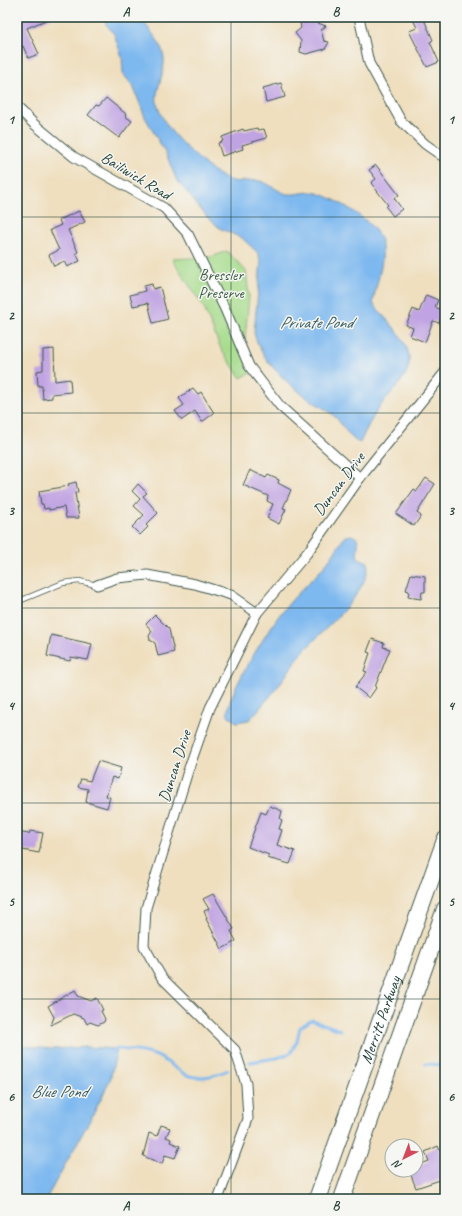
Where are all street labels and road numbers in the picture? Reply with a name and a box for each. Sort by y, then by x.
street label: Bailiwick Road [97,147,177,206]
street label: Duncan Drive [309,447,370,520]
street label: Duncan Drive [154,726,197,804]
street label: Merritt Parkway [356,972,406,1066]

